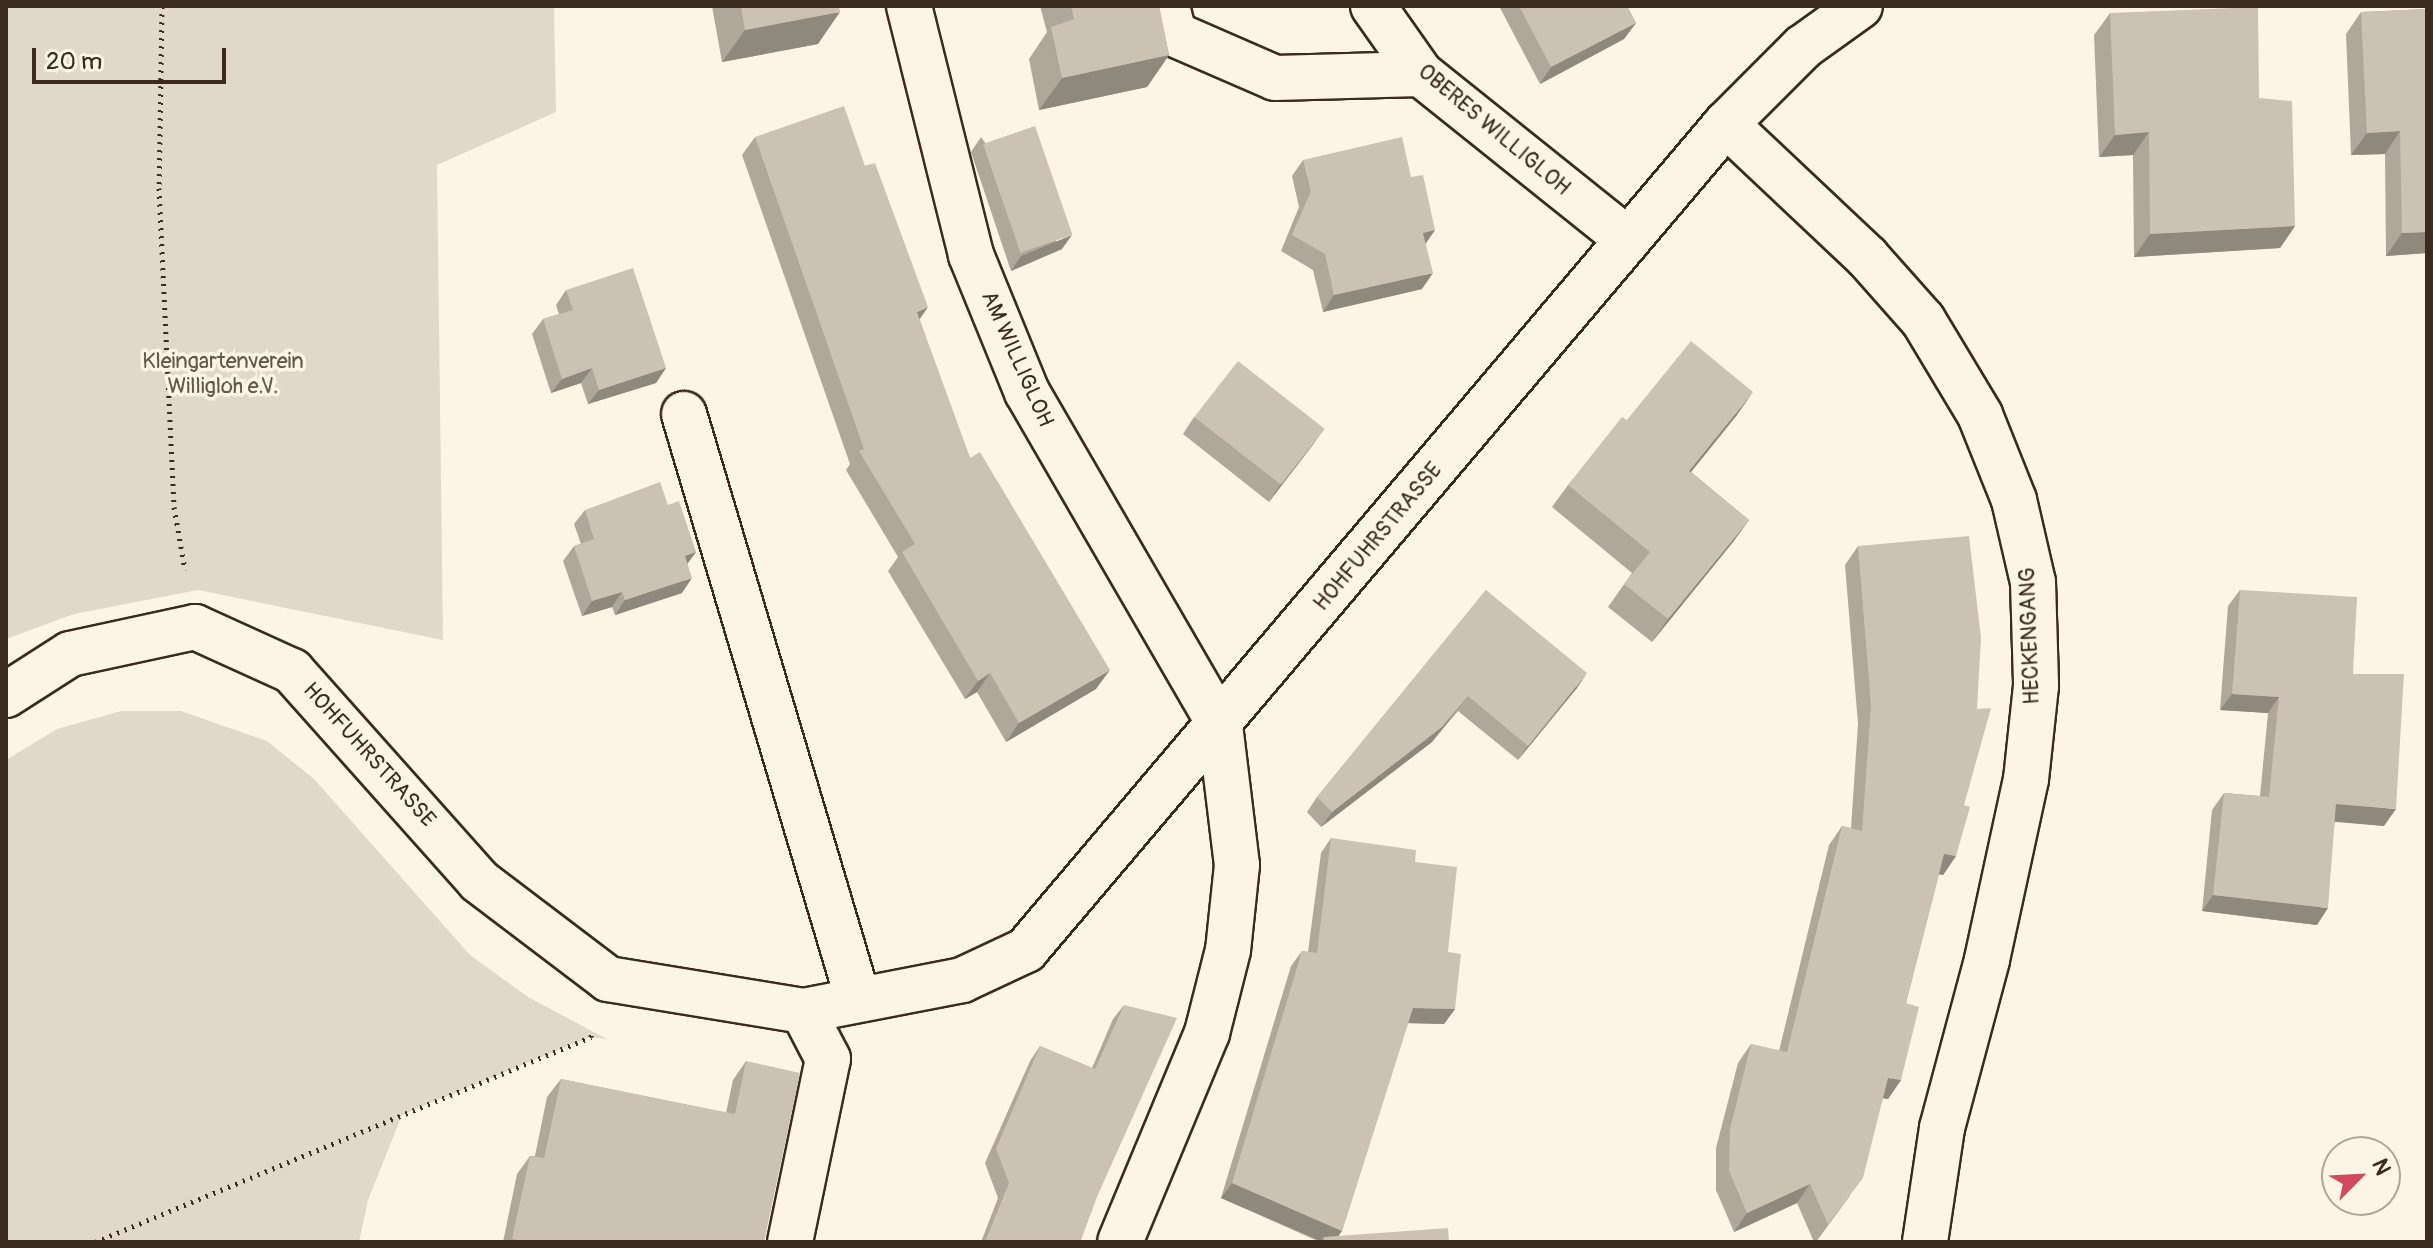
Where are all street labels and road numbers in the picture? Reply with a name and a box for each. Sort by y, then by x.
street label: OBERES WILLIGLOH [1413,59,1575,201]
street label: AM WILLIGLOH [975,287,1059,431]
street label: HOHFUHRSTRASSE [1308,457,1448,617]
street label: HECKENGANG [2014,567,2046,705]
street label: HOHFUHRSTRASSE [297,677,441,833]

